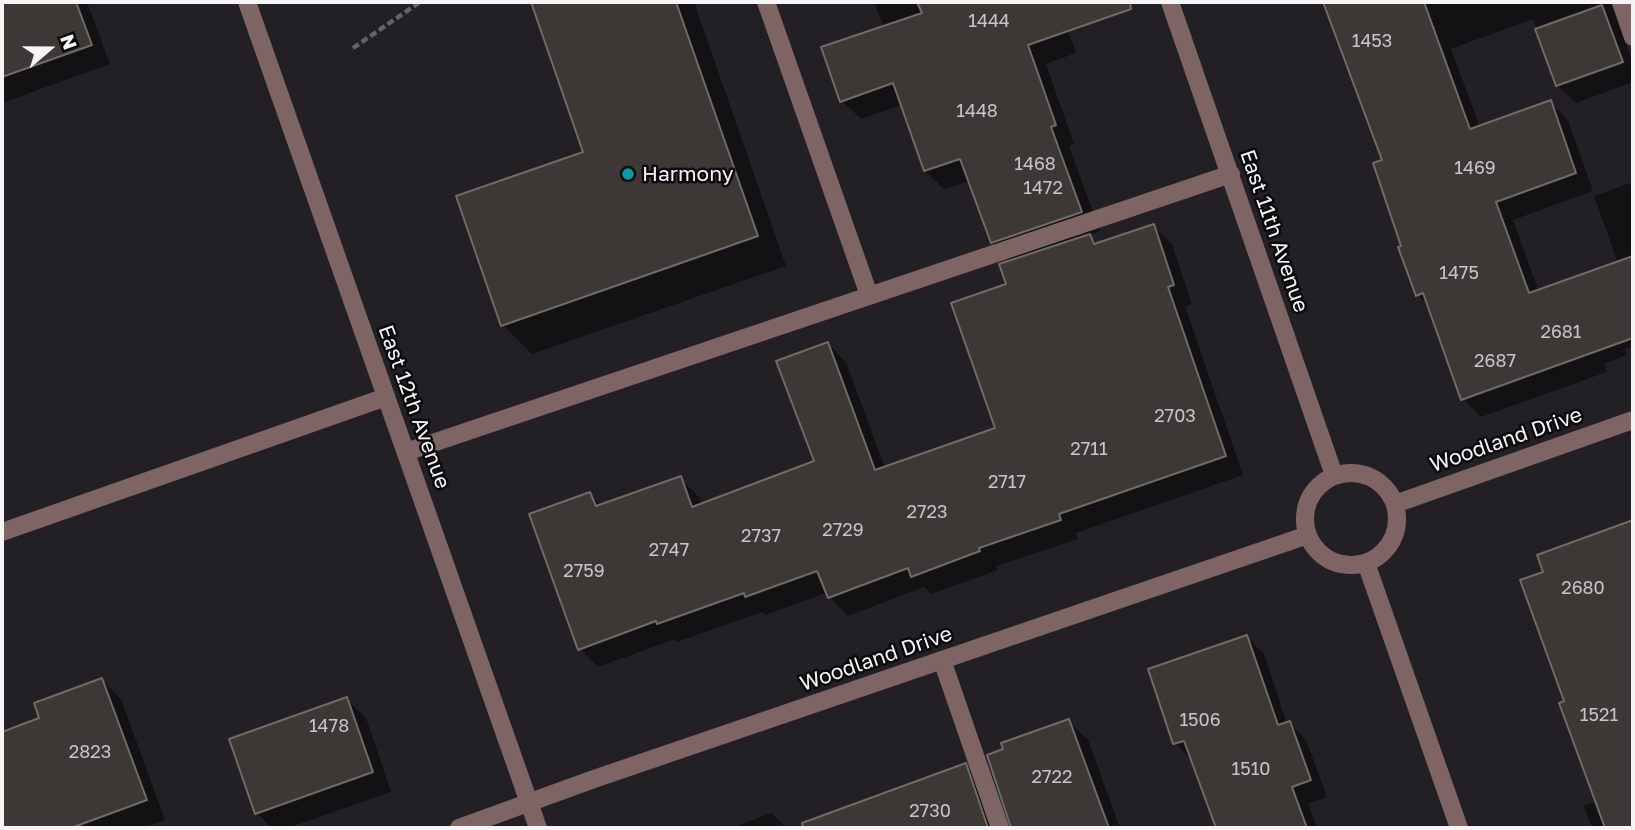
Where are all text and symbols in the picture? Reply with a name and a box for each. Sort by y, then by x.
house number: 1444 [968,10,1010,32]
north arrow [14,14,84,84]
house number: 1453 [1352,30,1392,52]
text: N [56,31,82,52]
house number: 1448 [956,100,998,122]
street label: East 11th Avenue [1234,146,1314,316]
house number: 1468 [1014,153,1056,175]
house number: 1469 [1454,157,1496,179]
place label: Harmony [642,161,733,187]
marker: Harmony [620,166,636,182]
house number: 1472 [1023,177,1063,199]
house number: 1475 [1439,262,1479,284]
house number: 2681 [1540,321,1582,343]
street label: East 12th Avenue [373,322,455,492]
house number: 2687 [1474,350,1516,372]
street label: Woodland Drive [1427,402,1585,478]
house number: 2703 [1154,405,1196,427]
house number: 2711 [1070,438,1108,460]
house number: 2717 [988,471,1026,493]
house number: 2723 [907,501,947,523]
house number: 2729 [822,519,864,541]
house number: 2737 [741,525,781,547]
house number: 2747 [649,539,689,561]
house number: 2759 [563,560,605,582]
house number: 2680 [1561,577,1605,599]
street label: Woodland Drive [797,621,955,697]
house number: 1521 [1580,704,1618,726]
house number: 1506 [1179,709,1221,731]
house number: 1478 [309,715,349,737]
house number: 2823 [69,741,111,763]
house number: 1510 [1231,758,1271,780]
house number: 2722 [1032,766,1072,788]
house number: 2730 [909,800,951,822]

